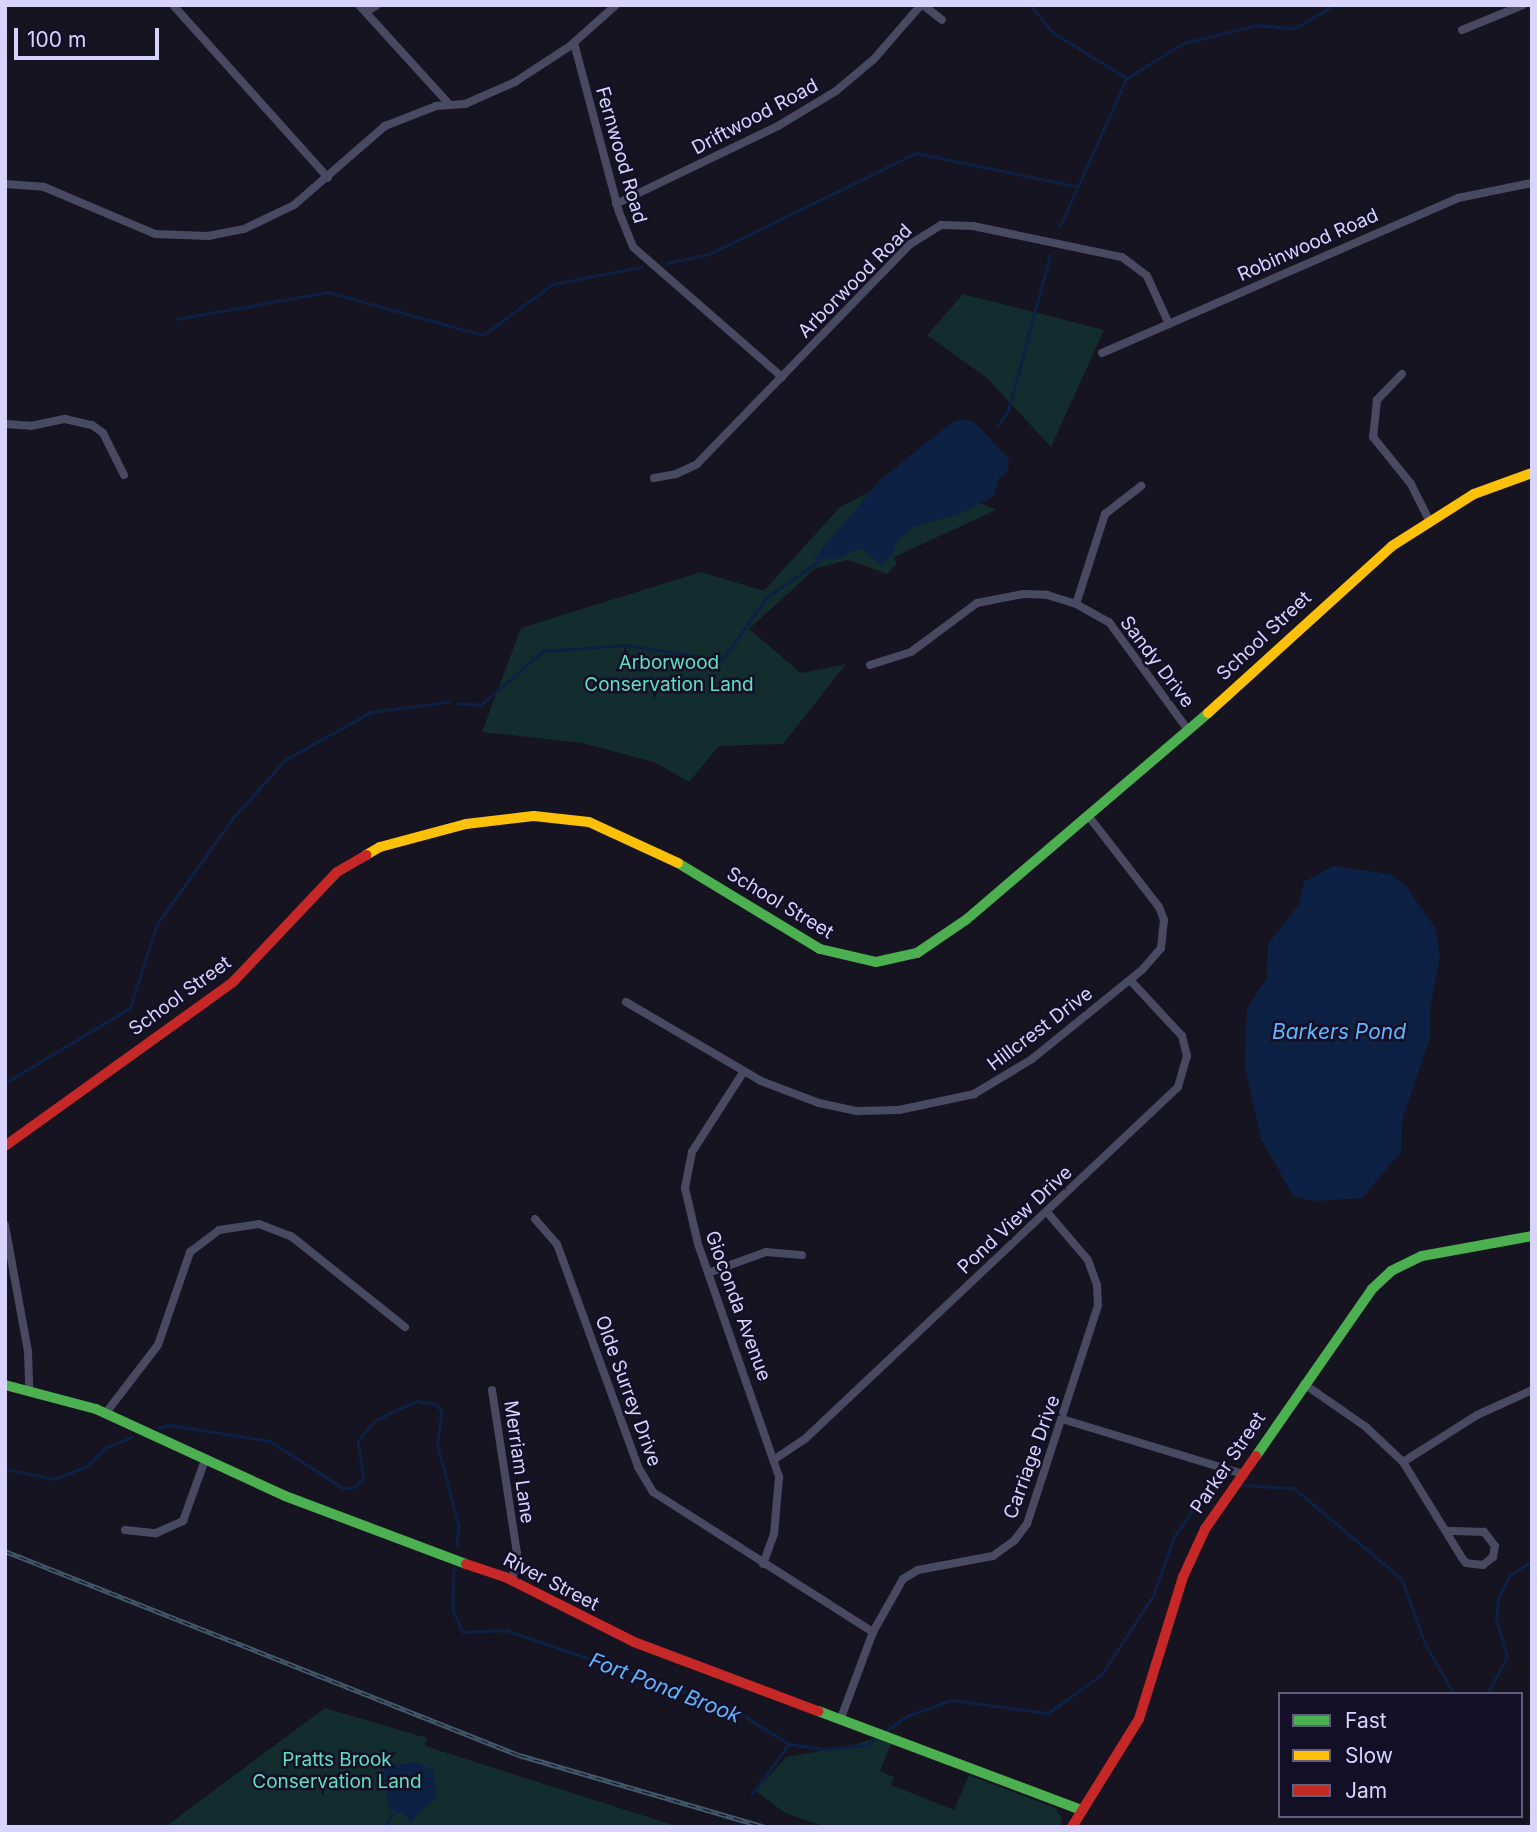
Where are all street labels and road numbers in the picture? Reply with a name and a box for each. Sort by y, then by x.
street label: Driftwood Road [688,74,822,160]
street label: Fernwood Road [591,84,651,226]
street label: Robinwood Road [1234,204,1382,286]
street label: Arborwood Road [793,219,917,343]
street label: School Street [1212,587,1316,685]
street label: Sandy Drive [1115,612,1199,712]
street label: School Street [722,862,838,944]
street label: School Street [125,951,235,1041]
street label: Hillcrest Drive [983,982,1097,1076]
street label: Pond View Drive [953,1161,1077,1279]
street label: Gioconda Avenue [700,1228,776,1384]
street label: Olde Surrey Drive [590,1313,666,1469]
street label: Carriage Drive [999,1392,1065,1522]
street label: Merriam Lane [499,1399,539,1525]
street label: Parker Street [1186,1408,1270,1518]
street label: River Street [499,1548,603,1616]

